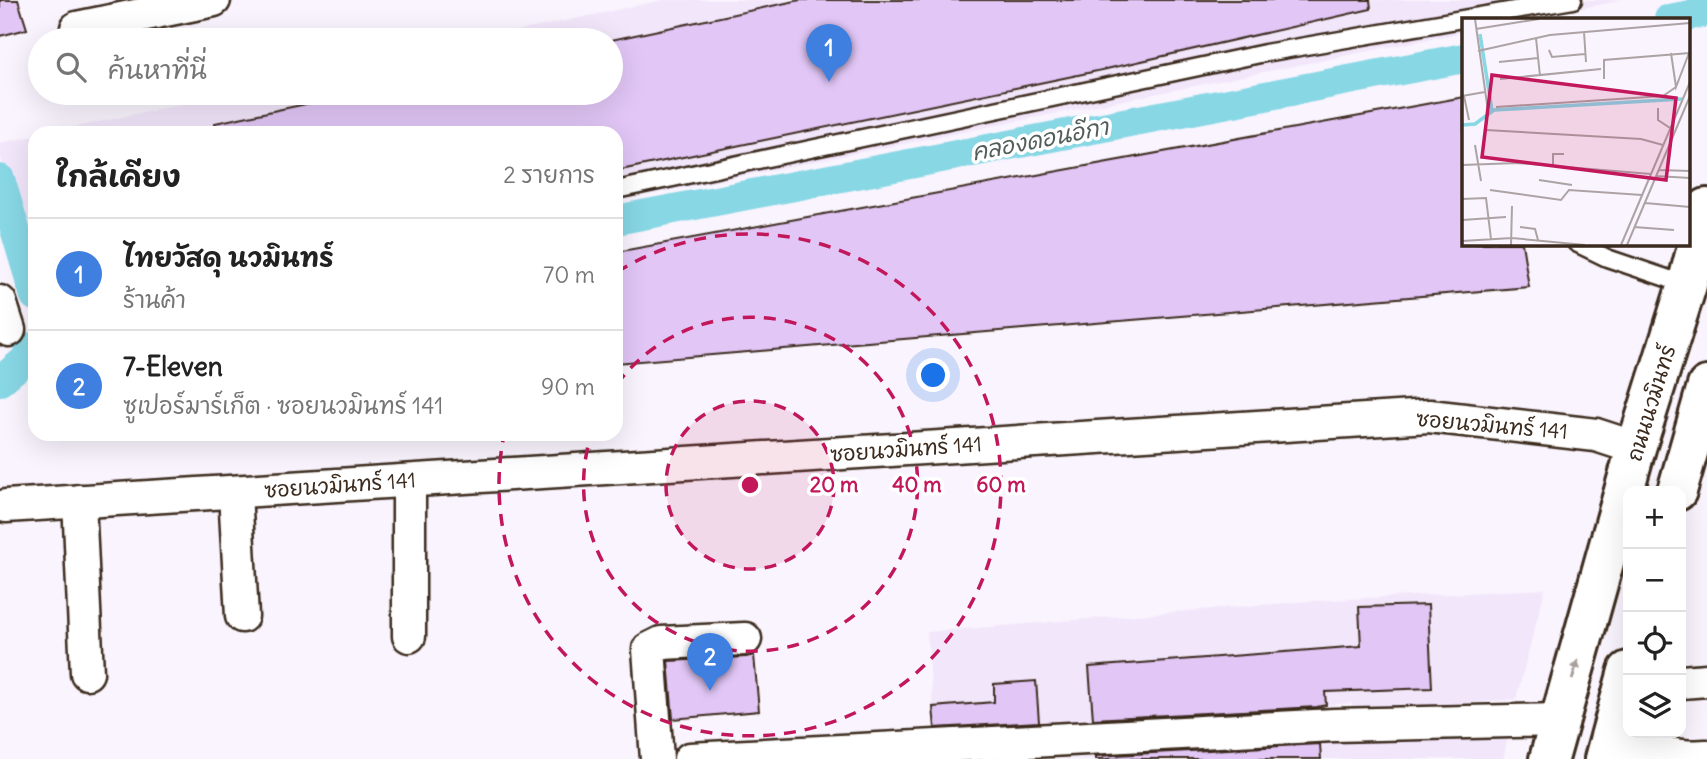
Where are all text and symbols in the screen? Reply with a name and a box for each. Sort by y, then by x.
inset map [1462,18,1690,245]
pin: 1 [806,24,852,82]
search box [28,28,623,105]
icon: search [52,48,90,86]
text: ค้นหาที่นี่ [108,53,207,86]
water label: คลองดอนอีกา [969,111,1113,166]
text: ใกล้เคียง [56,157,181,195]
text: 2 รายการ [503,160,595,189]
text: ไทยวัสดุ นวมินทร์ [123,241,334,274]
text: 1 [74,260,84,289]
text: 70 m [543,260,595,289]
text: ร้านค้า [123,285,186,314]
street label: ถนนนวมินทร์ [1620,341,1682,465]
text: 7-Eleven [123,350,223,383]
your location [916,358,950,392]
text: 2 [73,372,85,401]
text: 90 m [541,372,595,401]
text: ซูเปอร์มาร์เก็ต · ซอยนวมินทร์ 141 [123,391,443,420]
street label: ซอยนวมินทร์ 141 [1415,405,1569,445]
street label: ซอยนวมินทร์ 141 [829,430,983,468]
street label: ซอยนวมินทร์ 141 [263,466,417,504]
text: 20 m [810,471,859,498]
text: 40 m [892,471,942,498]
text: 60 m [976,471,1026,498]
centre of rings [738,473,762,497]
map controls [1623,486,1686,738]
button: + [1623,486,1686,549]
button: − [1623,549,1686,612]
button: locate [1623,612,1686,675]
pin: 2 [687,633,733,691]
one-way arrow [1570,659,1580,680]
button: layers [1623,675,1686,738]

